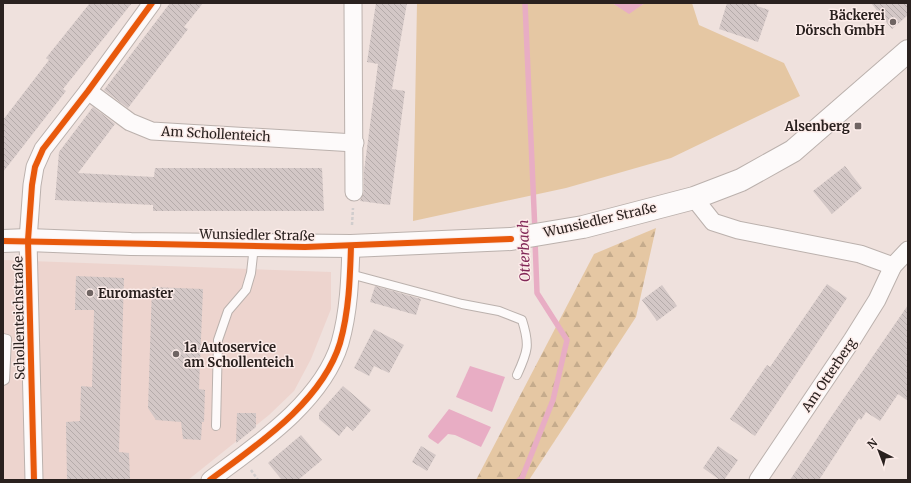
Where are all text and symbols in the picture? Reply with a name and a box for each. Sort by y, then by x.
place label: Bäckerei Dörsch GmbH [795,7,886,39]
marker: Bäckerei Dörsch GmbH [888,17,898,27]
place label: Alsenberg [784,118,850,135]
marker: Alsenberg [853,121,863,131]
street label: Am Schollenteich [160,123,271,145]
street label: Wunsiedler Straße [541,199,658,241]
water label: Otterbach [514,219,534,283]
street label: Wunsiedler Straße [198,225,315,245]
street label: Schollenteichstraße [9,256,29,380]
place label: Euromaster [98,285,173,302]
marker: Euromaster [85,288,95,298]
street label: Am Otterberg [797,335,860,416]
place label: 1a Autoservice am Schollenteich [184,339,294,371]
marker: 1a Autoservice am Schollenteich [171,349,181,359]
north arrow [859,431,899,471]
text: N [864,435,880,452]

